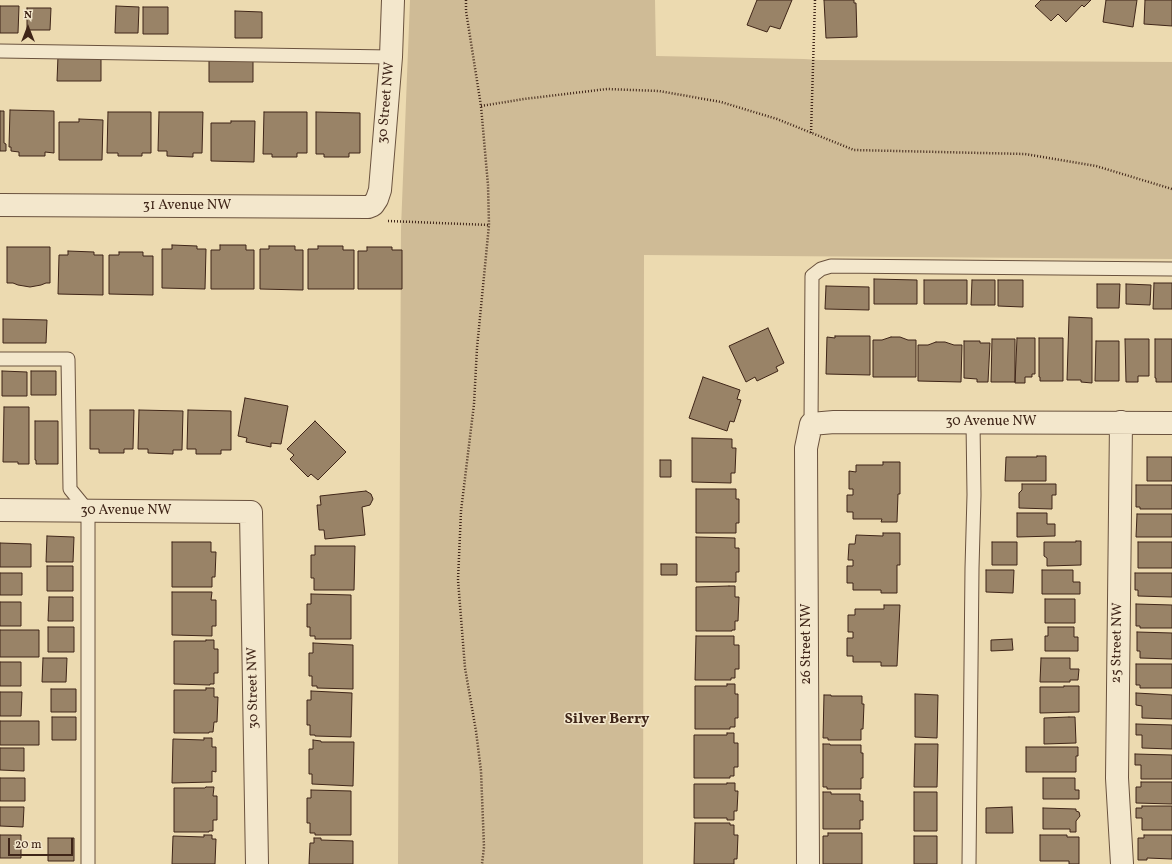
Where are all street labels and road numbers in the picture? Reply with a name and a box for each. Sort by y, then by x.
street label: 30 Street NW [375,61,399,145]
street label: 31 Avenue NW [143,198,231,214]
street label: 30 Avenue NW [945,414,1037,430]
street label: 30 Avenue NW [80,503,172,519]
street label: 25 Street NW [1109,602,1127,684]
street label: 26 Street NW [799,603,815,685]
street label: 30 Street NW [245,647,263,729]

